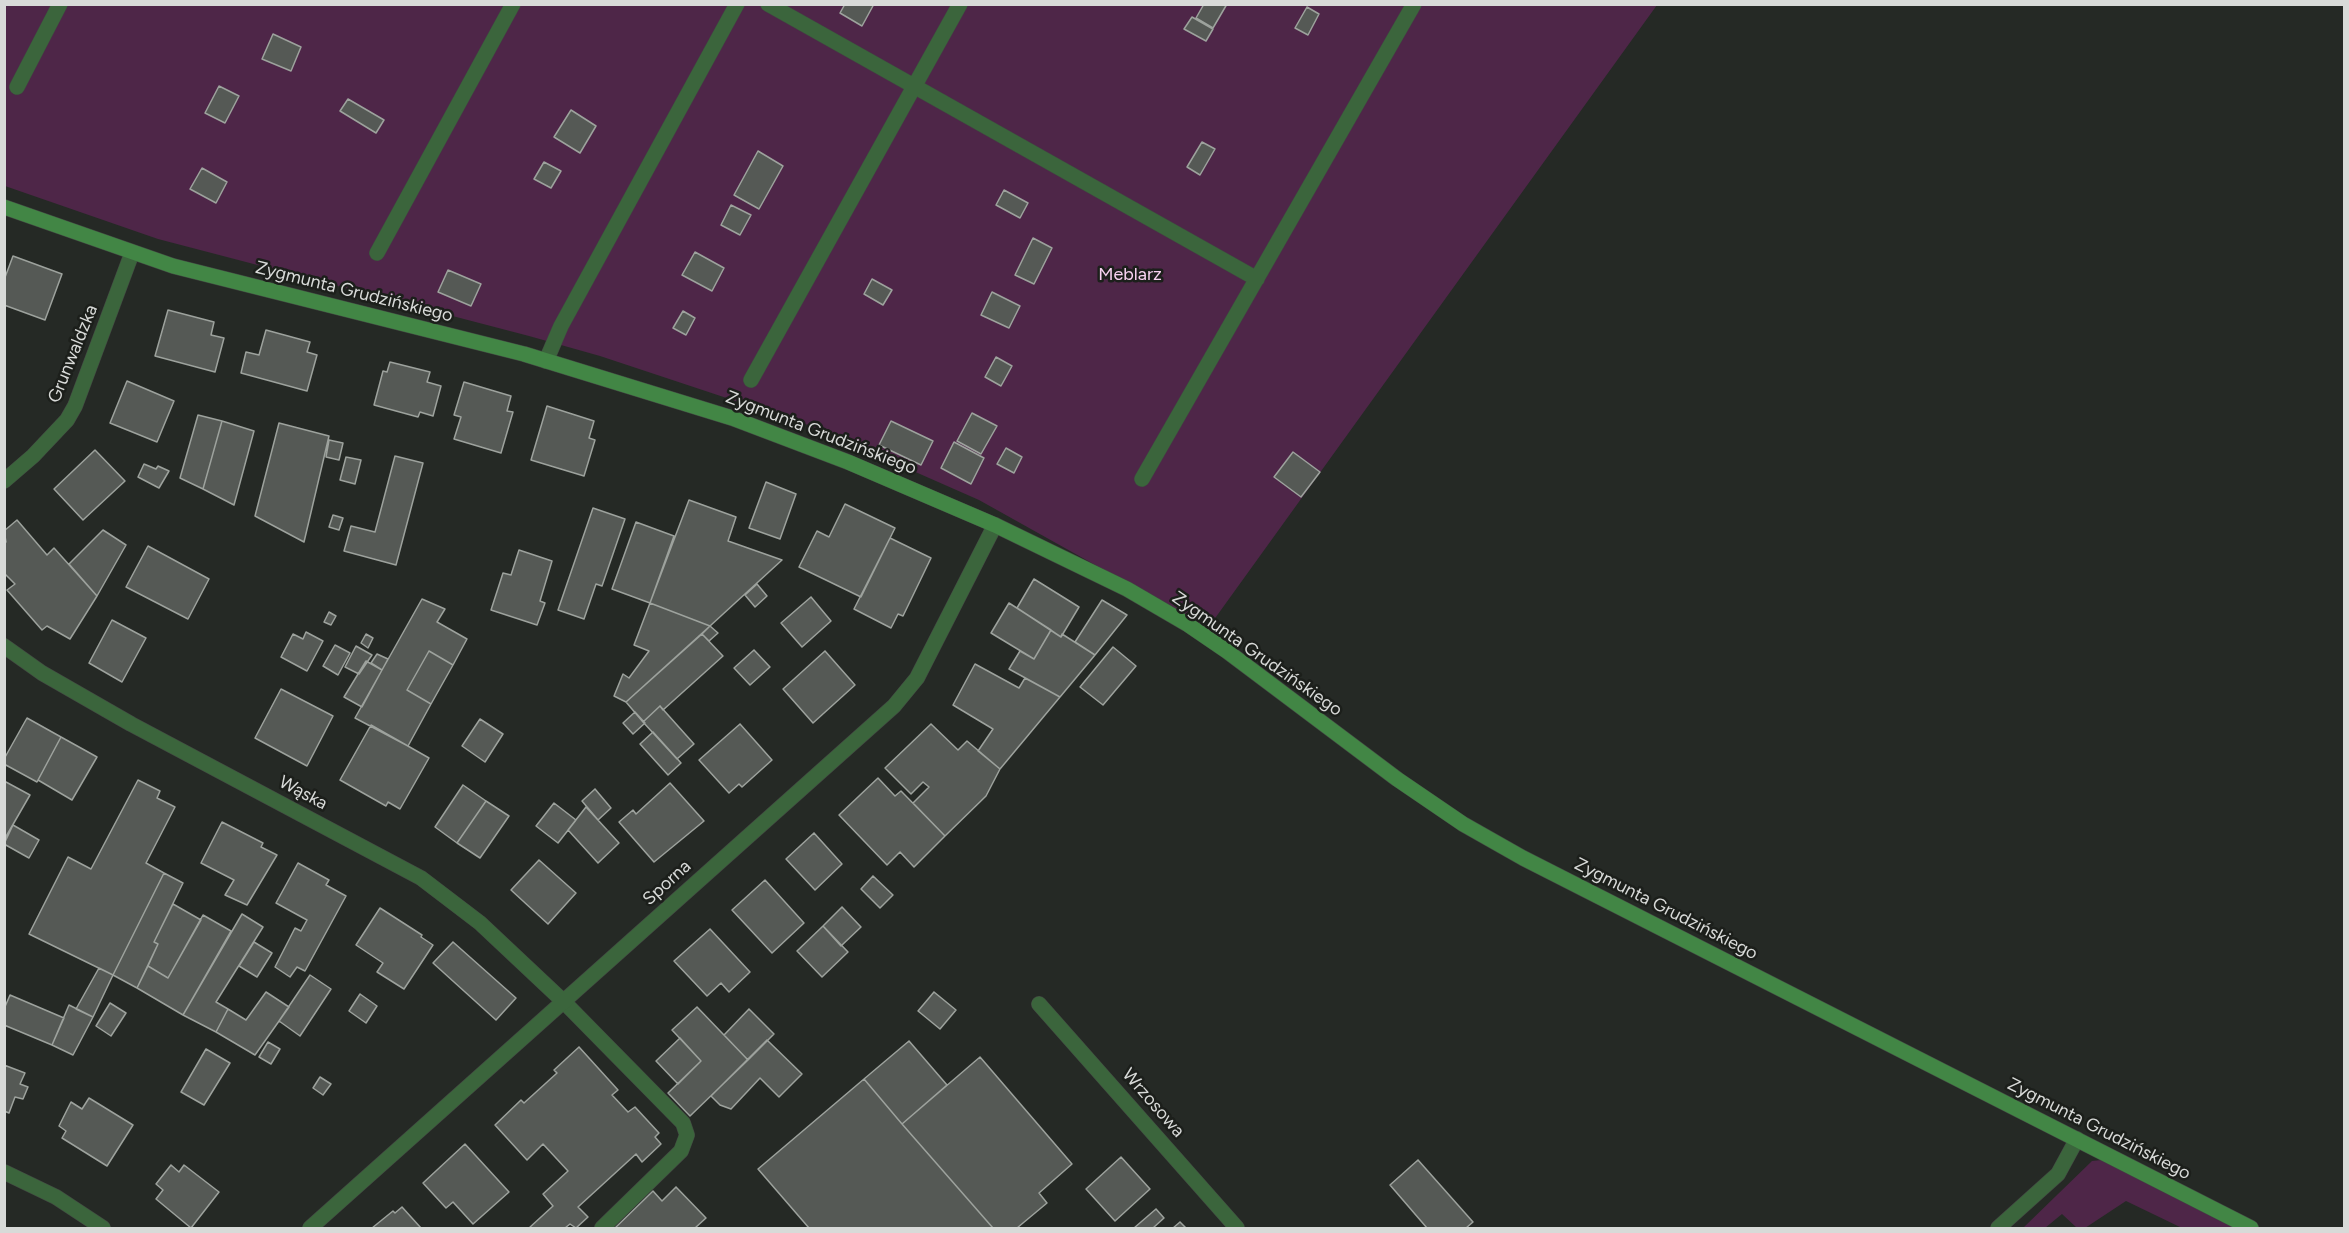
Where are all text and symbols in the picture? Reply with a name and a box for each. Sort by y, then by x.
street label: Zygmunta Grudzińskiego [253,257,455,327]
park label: Meblarz [1098,264,1162,286]
street label: Grunwaldzka [44,302,102,406]
street label: Zygmunta Grudzińskiego [723,387,919,479]
street label: Zygmunta Grudzińskiego [1168,587,1346,721]
street label: Wąska [275,771,331,815]
street label: Zygmunta Grudzińskiego [1571,853,1761,965]
street label: Sporna [638,856,696,910]
street label: Wrzosowa [1117,1064,1189,1142]
street label: Zygmunta Grudzińskiego [2004,1073,2194,1185]

